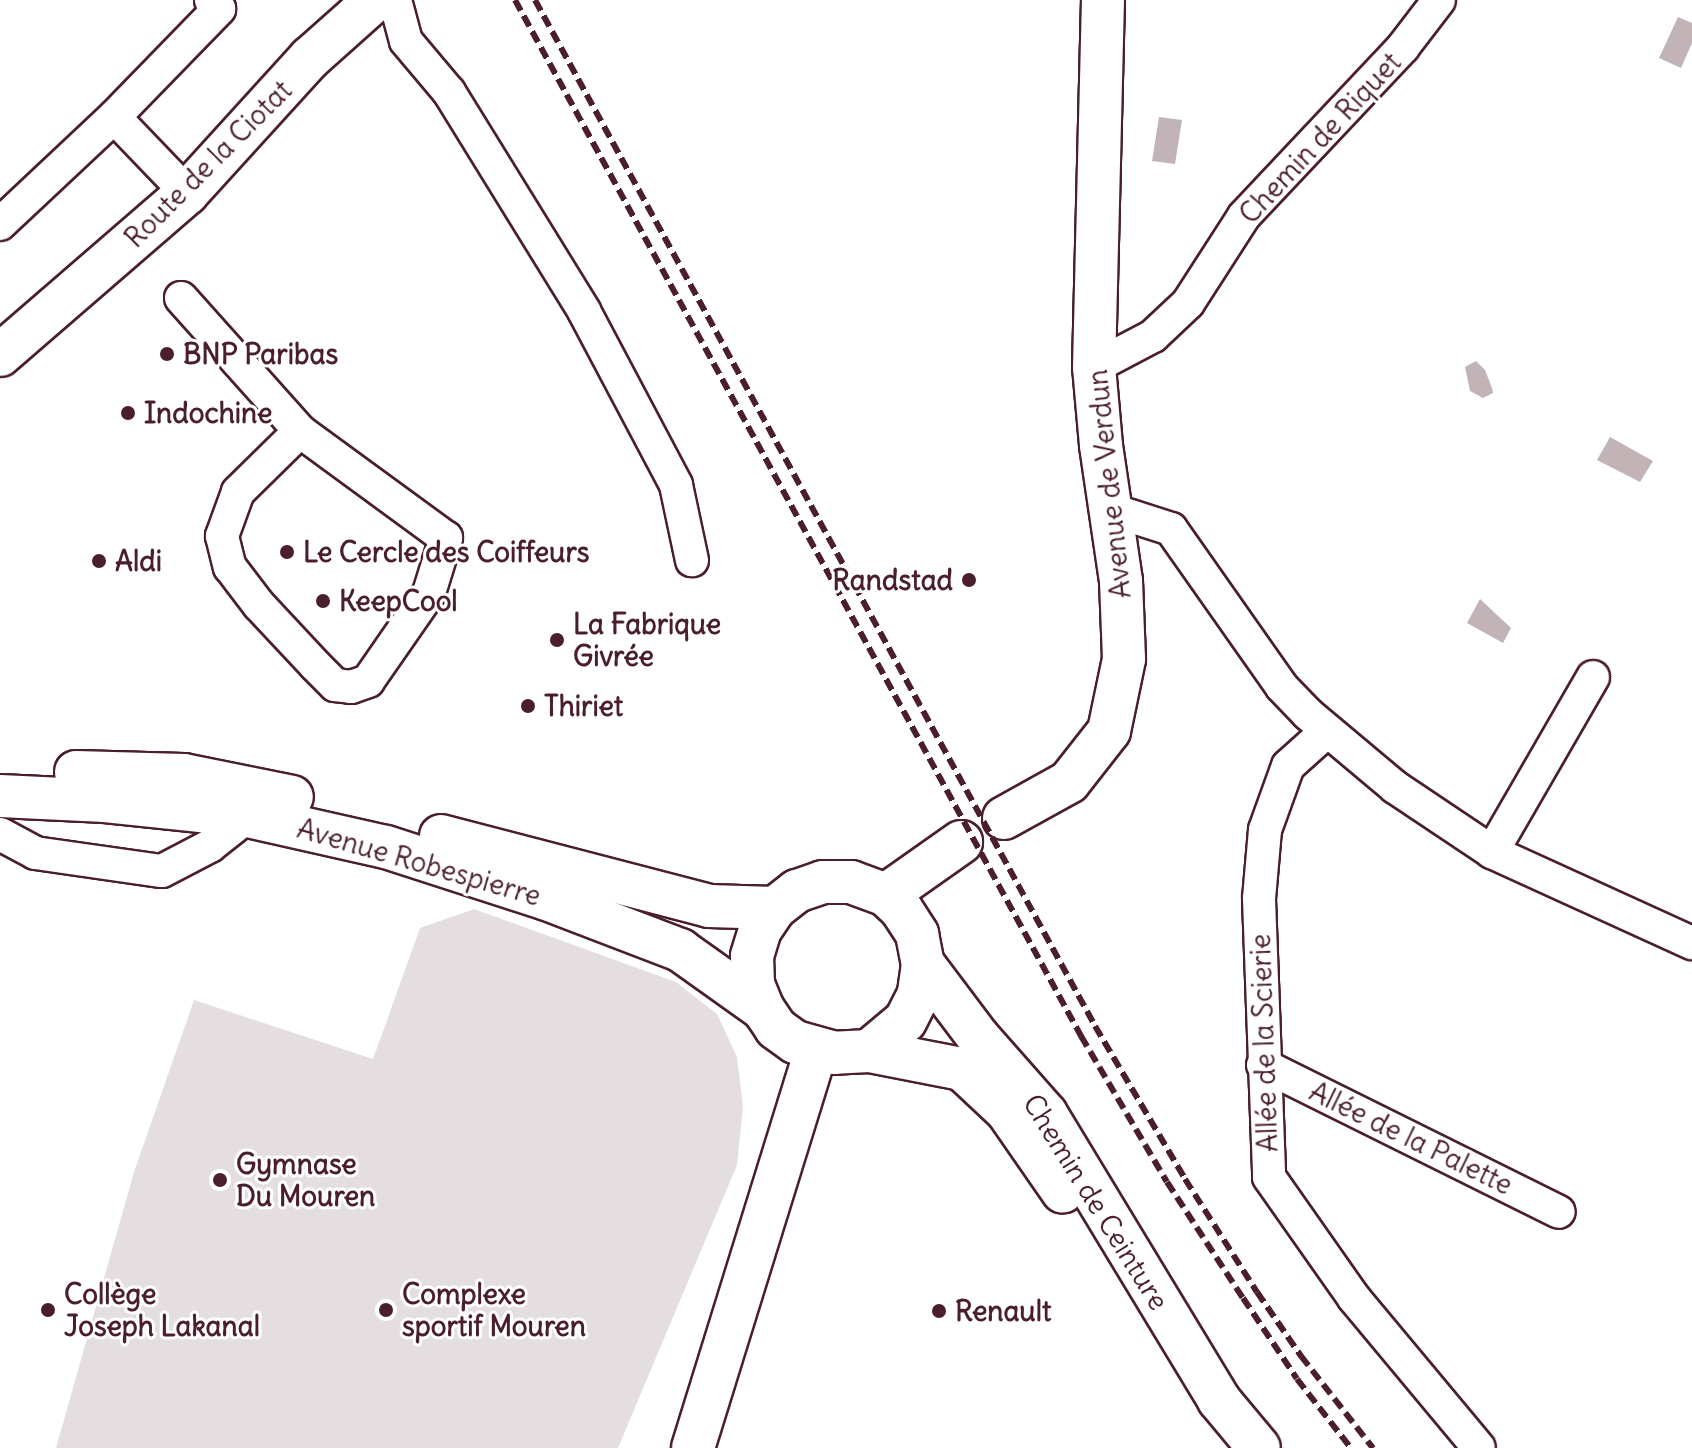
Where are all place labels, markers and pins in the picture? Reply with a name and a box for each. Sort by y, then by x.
place label: BNP Paribas [183,337,338,371]
marker: BNP Paribas [158,345,176,363]
place label: Indochine [144,396,272,430]
marker: Indochine [119,404,137,422]
place label: Le Cercle des Coiffeurs [303,535,590,569]
marker: Le Cercle des Coiffeurs [278,543,296,561]
place label: Aldi [115,544,162,578]
marker: Aldi [90,552,108,570]
place label: Randstad [832,563,953,597]
marker: Randstad [960,571,978,589]
place label: KeepCool [339,584,458,618]
marker: KeepCool [314,592,332,610]
place label: La Fabrique Givrée [573,607,721,673]
marker: La Fabrique Givrée [548,631,566,649]
place label: Thiriet [544,689,623,723]
marker: Thiriet [519,697,537,715]
place label: Gymnase Du Mouren [236,1147,375,1213]
marker: Gymnase Du Mouren [211,1171,229,1189]
place label: Collège Joseph Lakanal [64,1277,260,1343]
place label: Complexe sportif Mouren [402,1277,586,1343]
place label: Renault [955,1294,1051,1328]
marker: Collège Joseph Lakanal [39,1301,57,1319]
marker: Complexe sportif Mouren [377,1301,395,1319]
marker: Renault [930,1302,948,1320]

